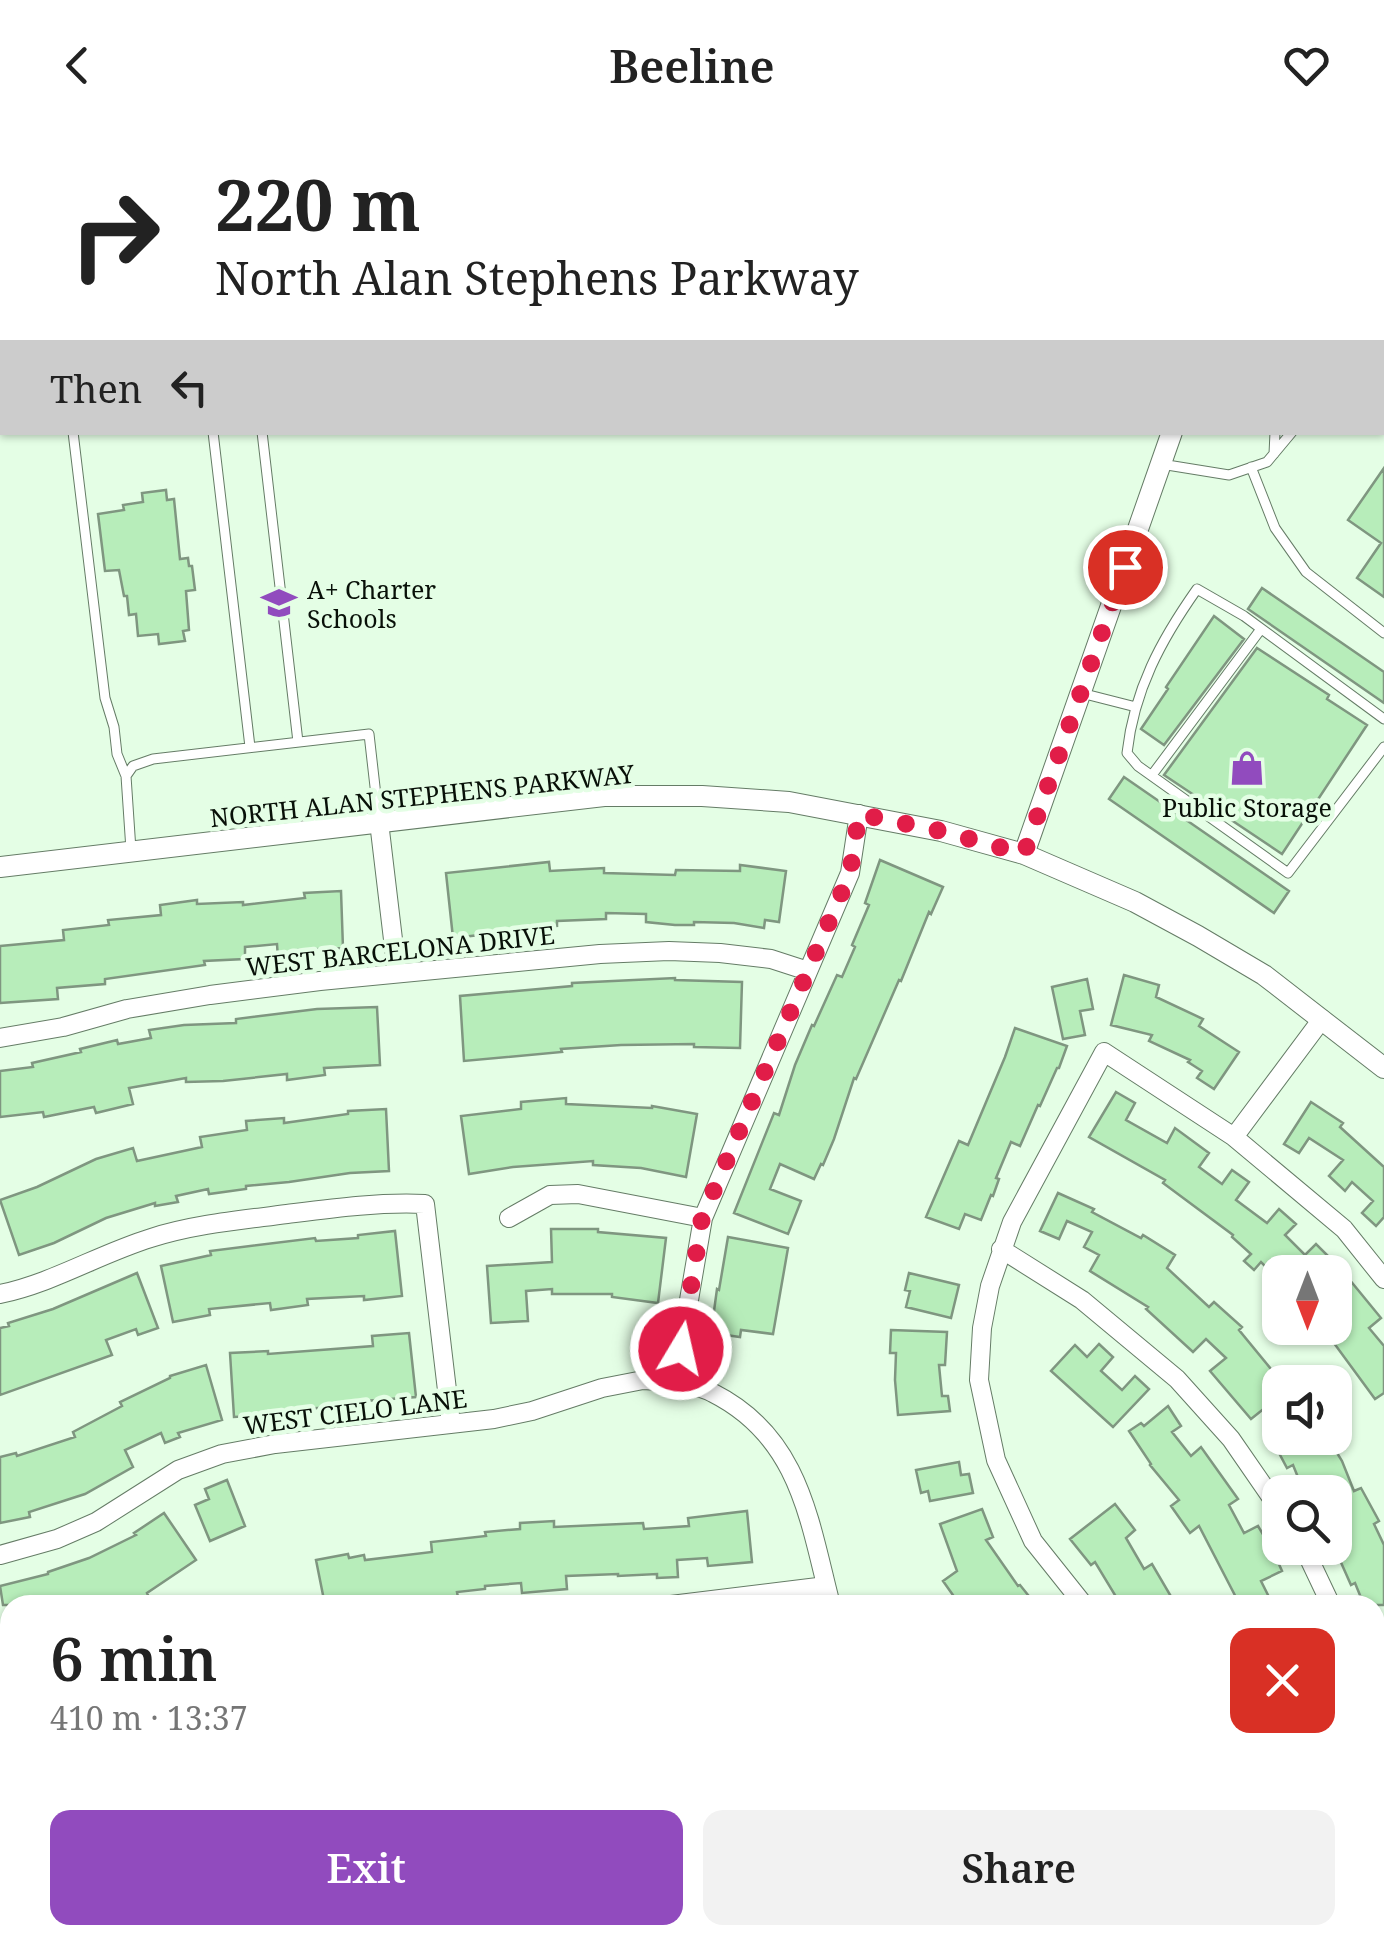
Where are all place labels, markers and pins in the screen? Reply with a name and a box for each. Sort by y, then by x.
pin [1083,525,1168,610]
place label: A+ Charter Schools [307,572,436,635]
school or university icon: A+ Charter Schools [260,584,298,622]
shop icon: Public Storage [1228,749,1266,787]
place label: Public Storage [1162,790,1332,824]

